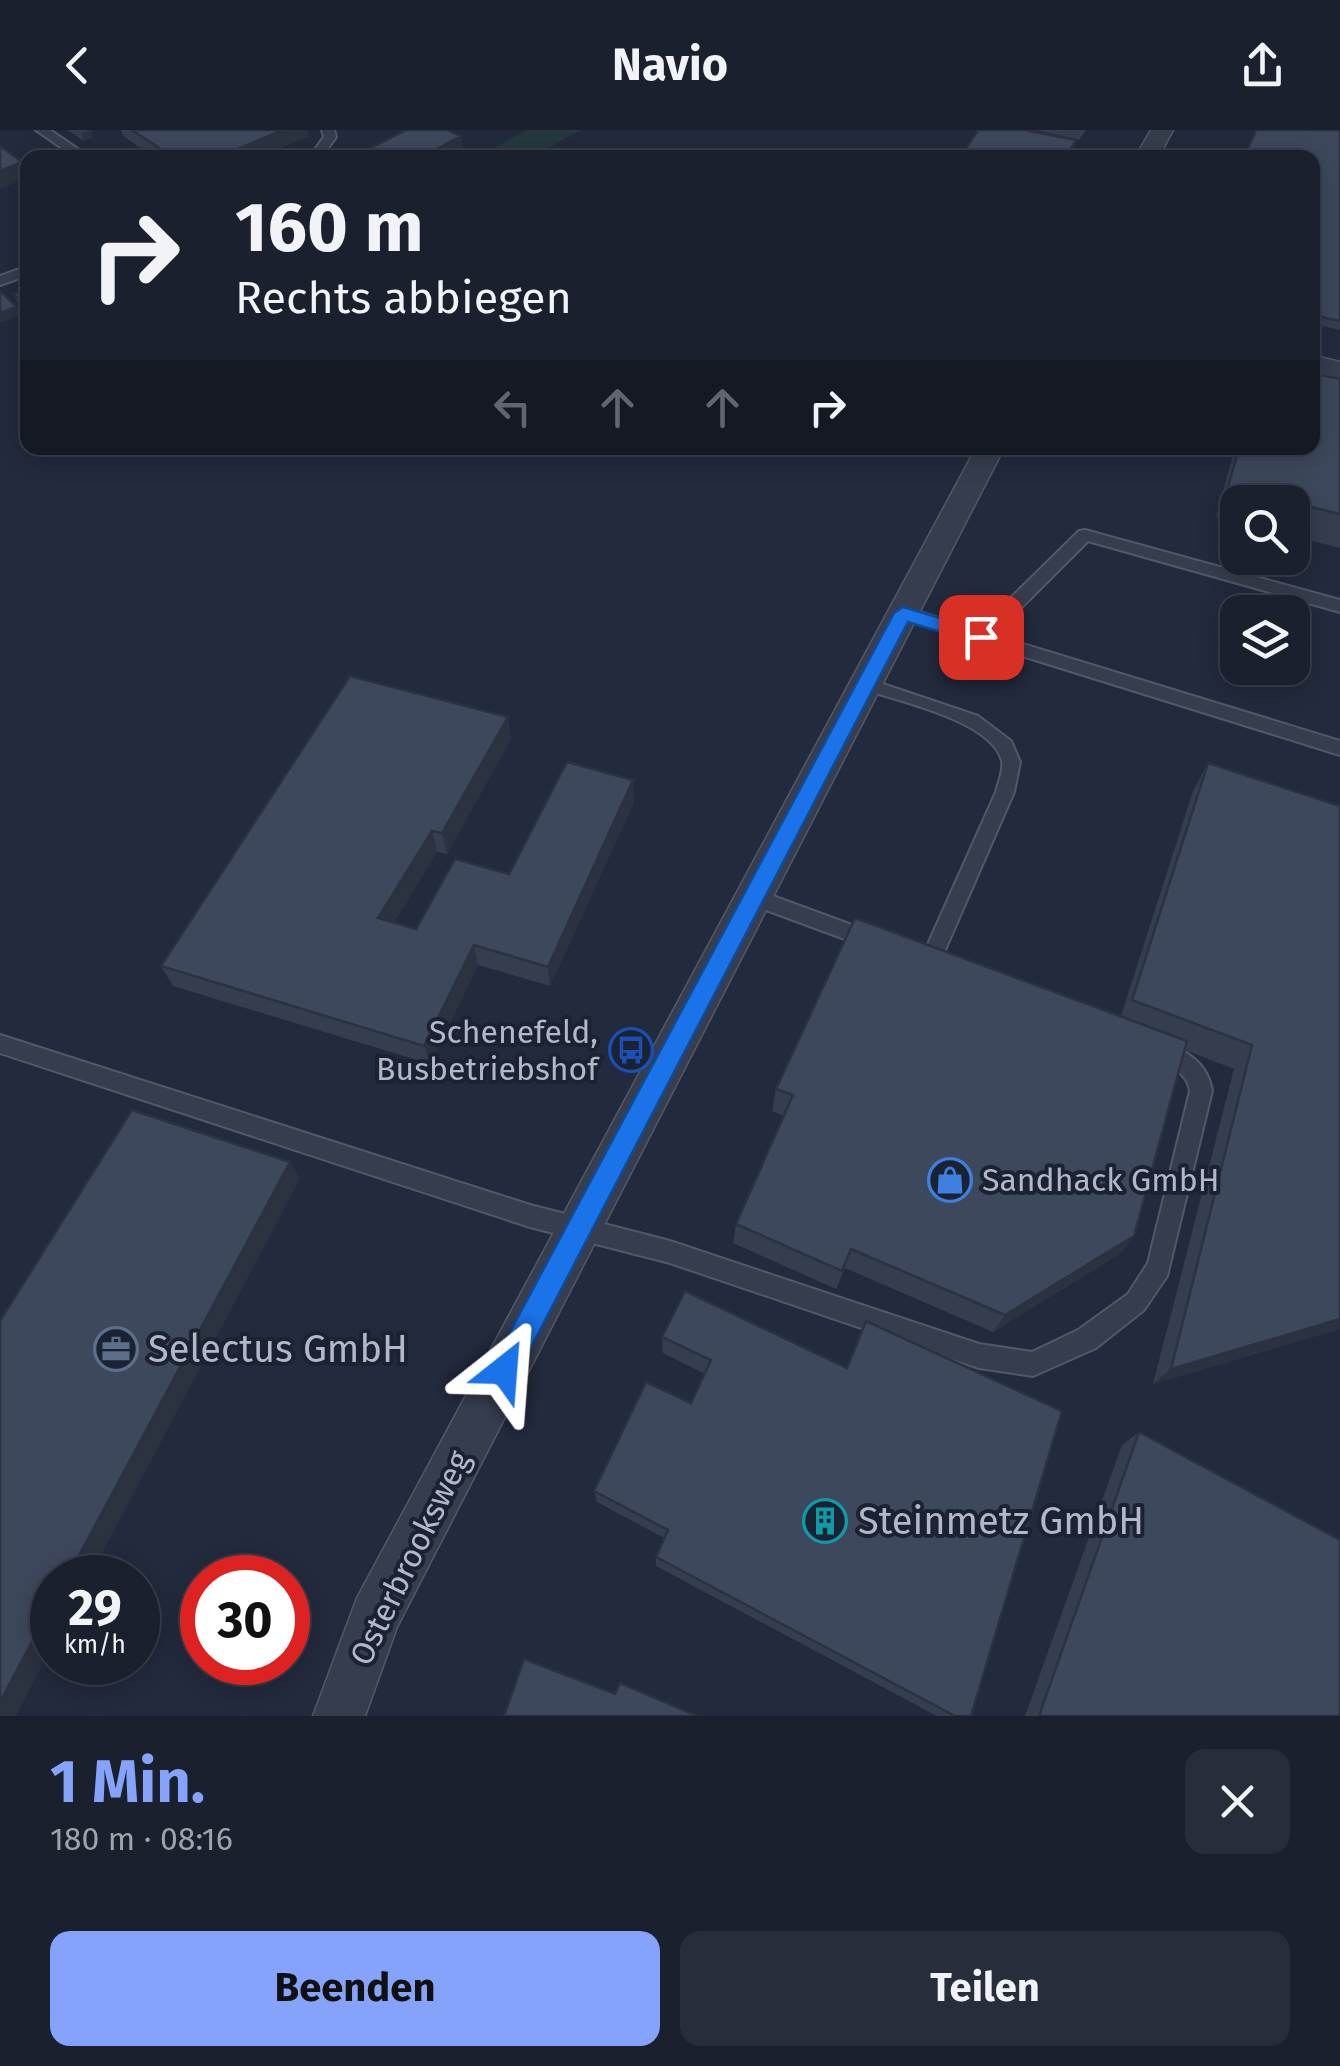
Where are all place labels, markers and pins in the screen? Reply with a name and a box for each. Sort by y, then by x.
pin [939,595,1024,680]
place label: Schenefeld, Busbetriebshof [376,1013,600,1088]
bus stop icon: Schenefeld, Busbetriebshof [608,1027,654,1073]
shop icon: Sandhack GmbH [927,1157,973,1203]
place label: Sandhack GmbH [982,1161,1219,1199]
office icon: Selectus GmbH [93,1326,139,1372]
place label: Selectus GmbH [148,1326,408,1372]
building icon: Steinmetz GmbH [802,1498,848,1544]
place label: Steinmetz GmbH [858,1498,1144,1544]

